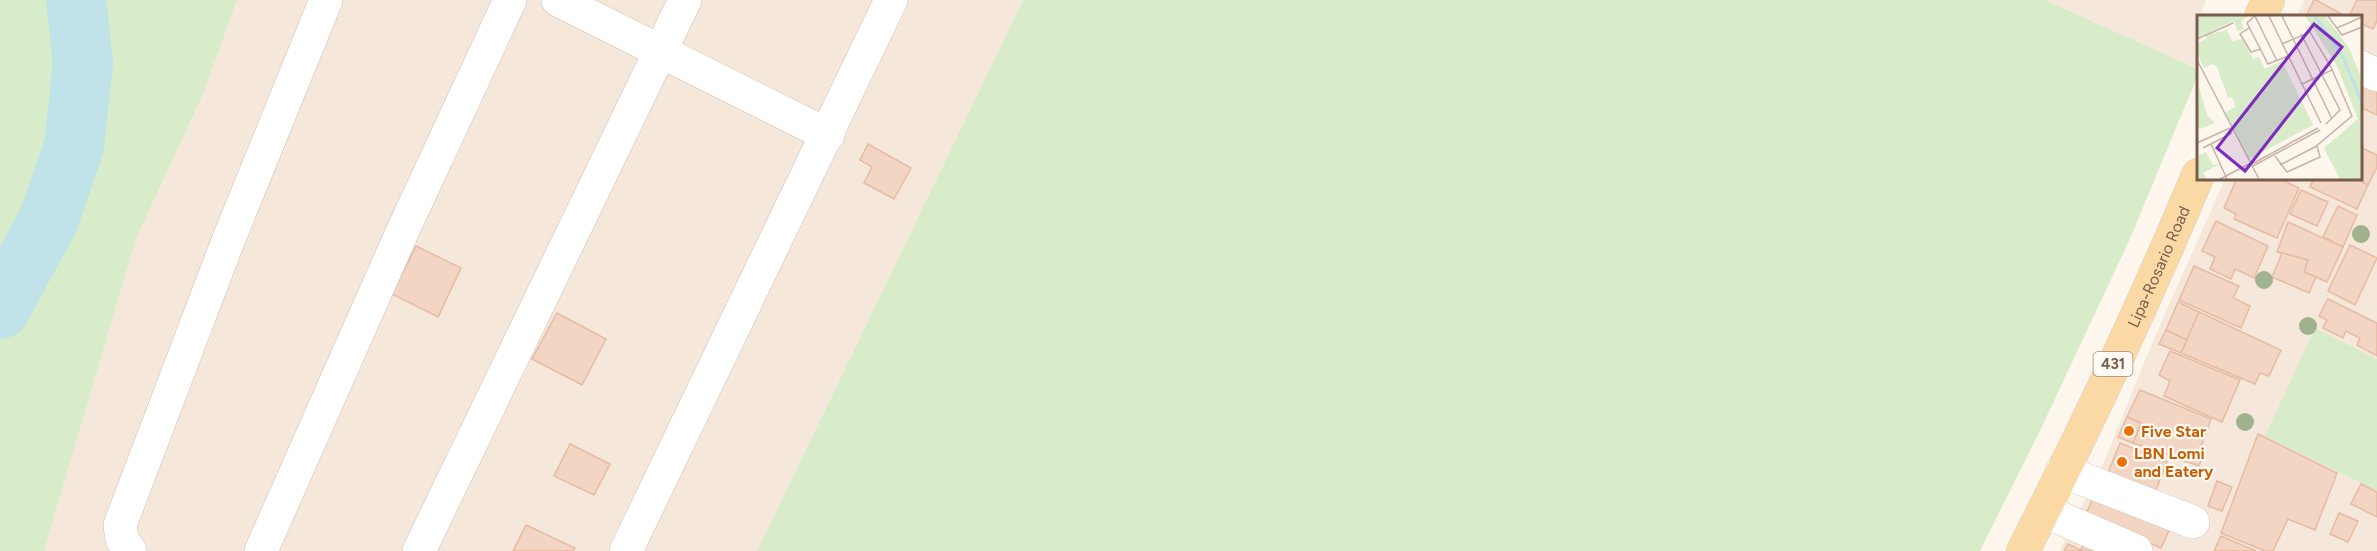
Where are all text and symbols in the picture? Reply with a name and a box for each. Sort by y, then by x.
inset map [2197,15,2362,180]
street label: Lipa-Rosario Road [2123,203,2193,330]
road number: 431 [2094,352,2132,376]
place label: Five Star [2141,422,2206,441]
marker: Five Star [2122,424,2136,438]
place label: LBN Lomi and Eatery [2134,444,2214,481]
marker: LBN Lomi and Eatery [2115,455,2129,469]

